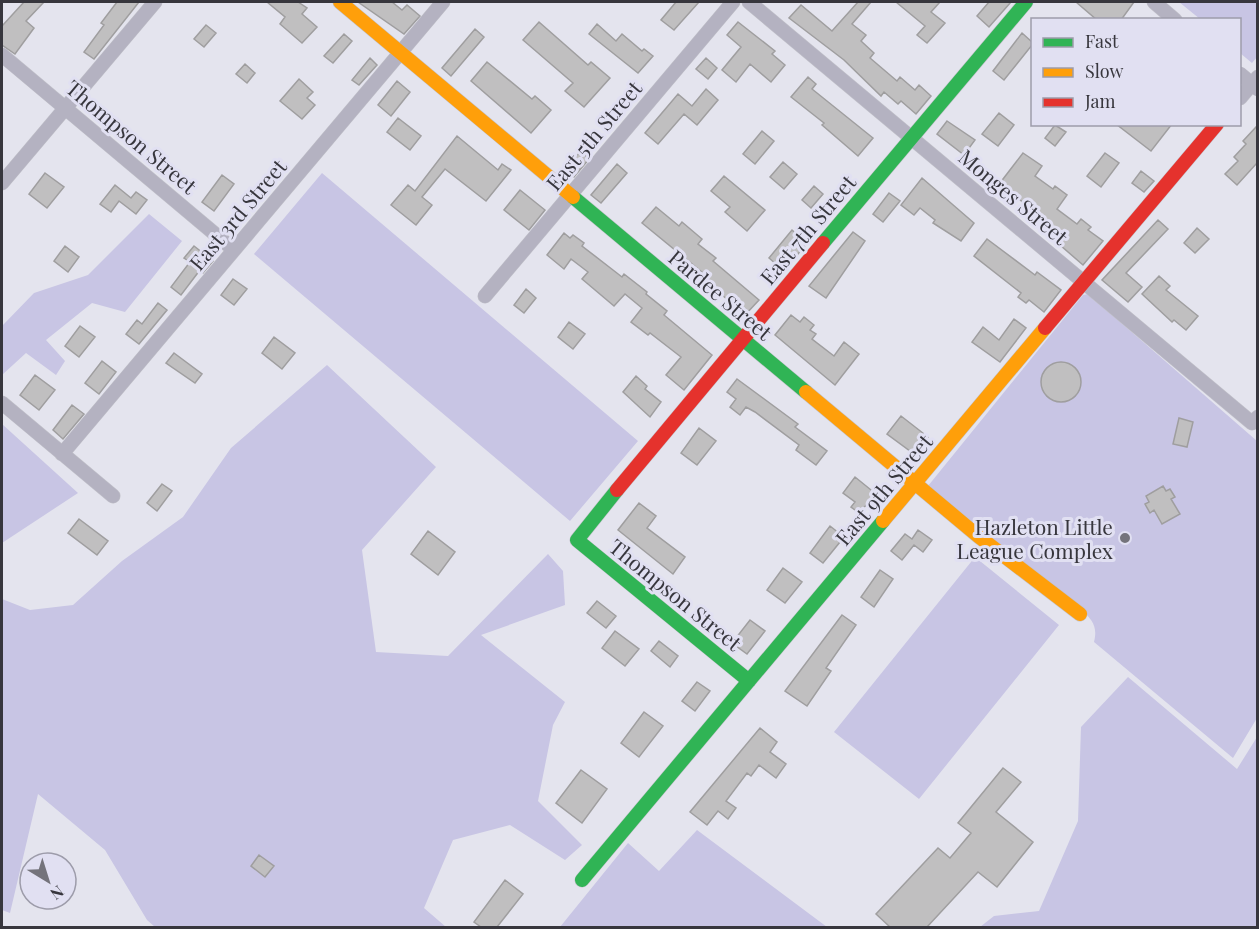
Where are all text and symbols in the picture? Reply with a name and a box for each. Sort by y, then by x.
legend [1031,18,1241,126]
text: Fast [1085,29,1119,53]
text: Slow [1085,59,1123,83]
street label: Thompson Street [61,73,204,199]
street label: East 5th Street [539,74,647,196]
text: Jam [1084,89,1115,113]
street label: Monges Street [954,142,1075,250]
street label: East 3rd Street [182,152,292,276]
street label: East 7th Street [753,168,861,290]
street label: Pardee Street [664,243,779,346]
street label: East 9th Street [828,427,938,550]
place label: Hazleton Little League Complex [957,512,1113,564]
marker: Hazleton Little League Complex [1118,531,1132,545]
street label: Thompson Street [604,532,748,656]
north arrow [18,851,78,911]
text: N [46,881,69,905]

